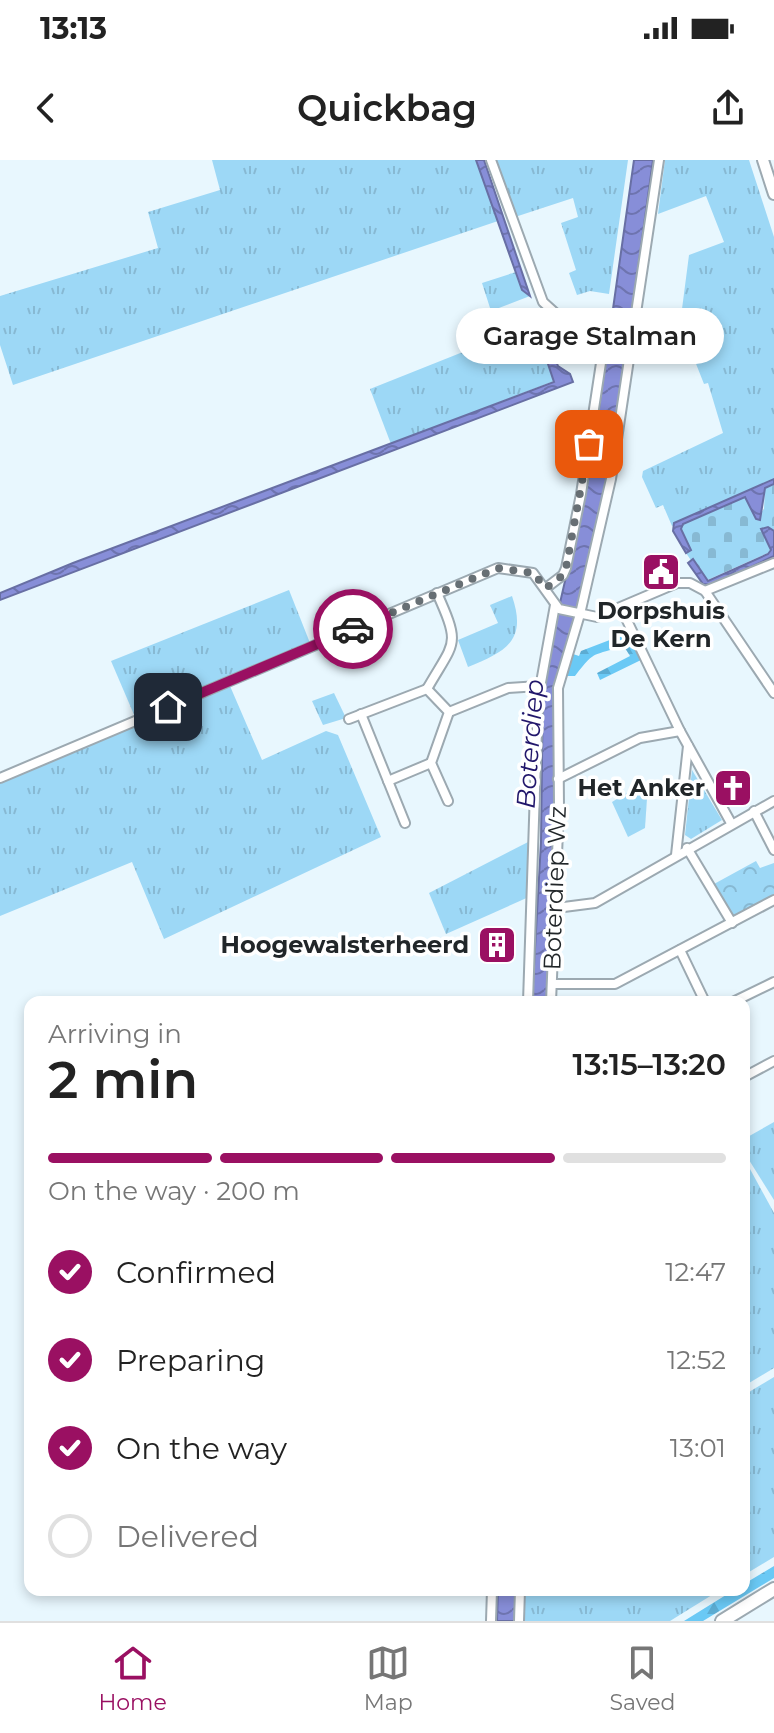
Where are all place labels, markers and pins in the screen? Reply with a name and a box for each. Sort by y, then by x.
callout: Garage Stalman [455,308,723,364]
pin [555,410,623,478]
public building icon: Dorpshuis De Kern [640,551,682,593]
place label: Dorpshuis De Kern [597,596,725,653]
pin [134,673,202,741]
church icon: Het Anker [712,767,754,809]
place label: Het Anker [578,773,705,802]
building icon: Hoogewalsterheerd [476,924,518,966]
place label: Hoogewalsterheerd [221,930,469,959]

